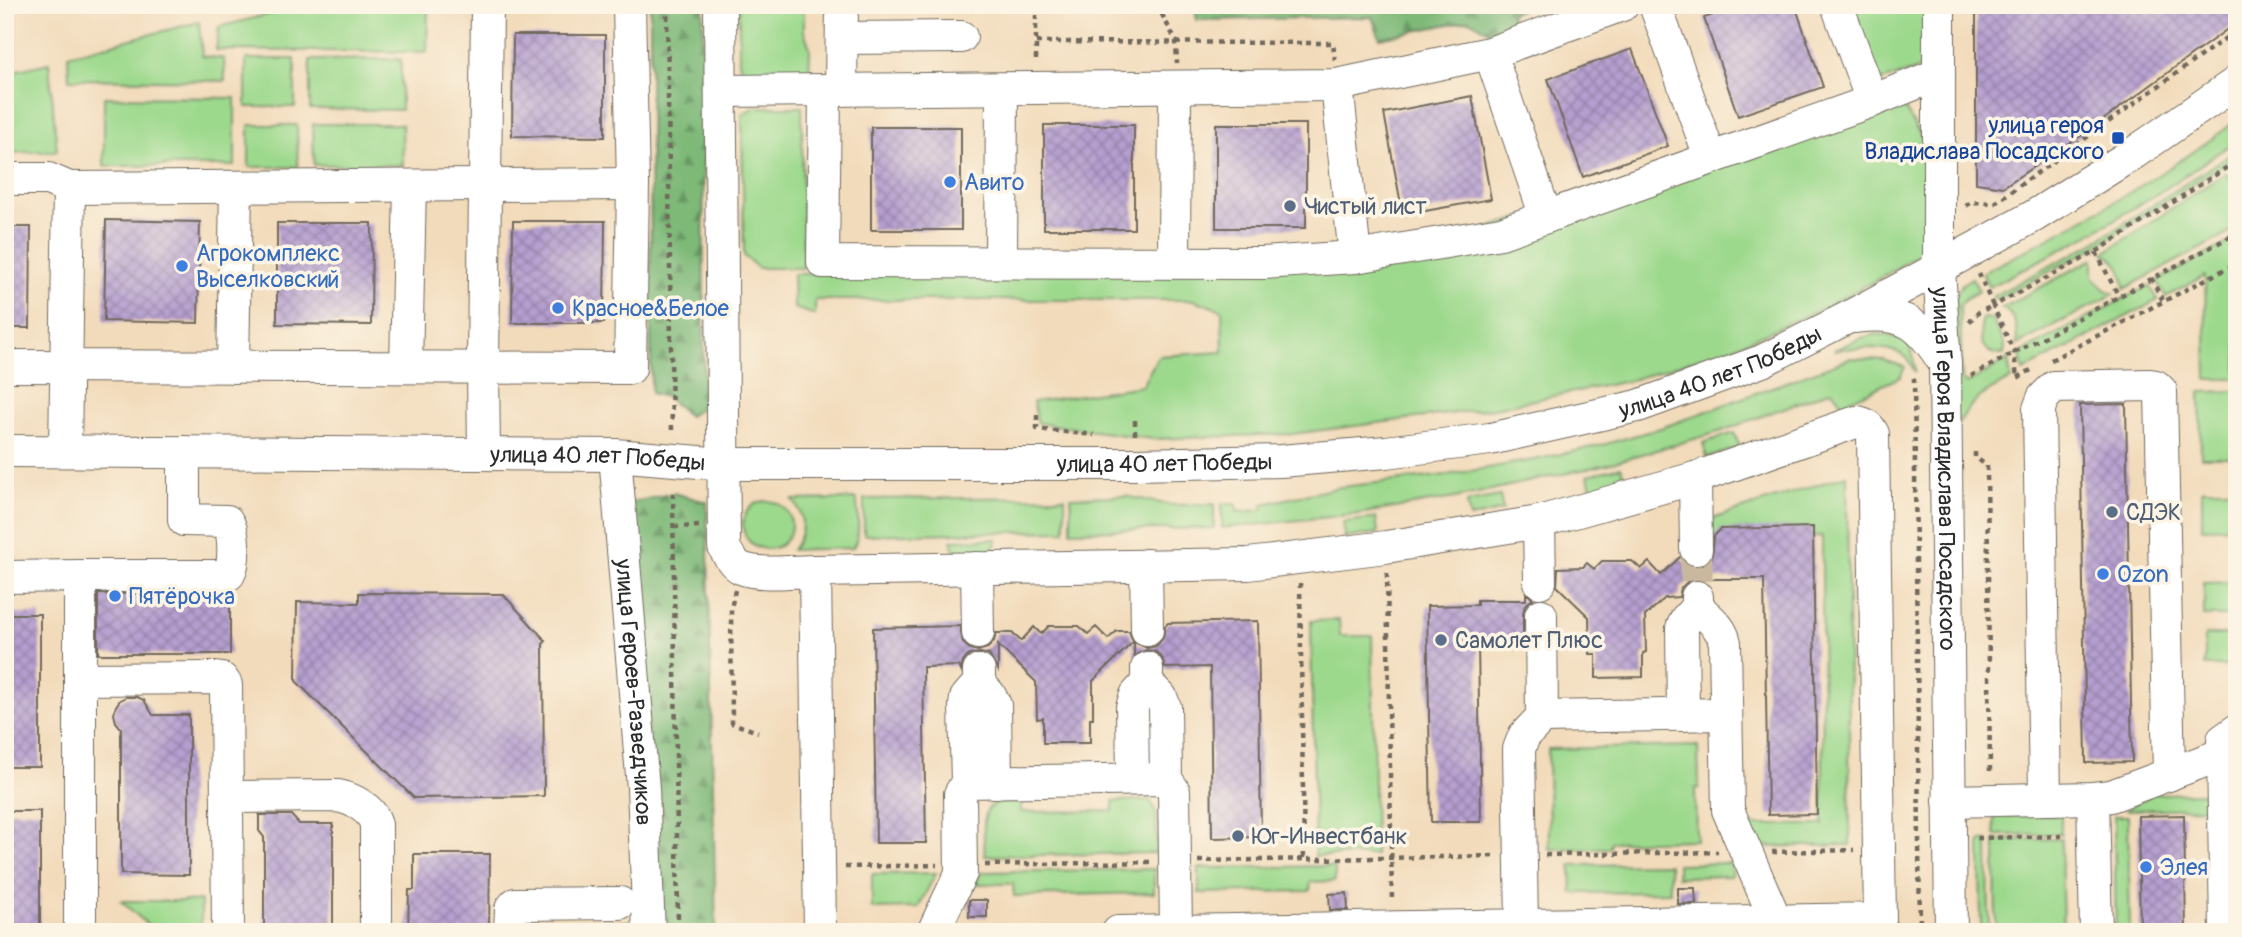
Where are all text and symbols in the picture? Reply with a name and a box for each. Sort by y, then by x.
place label: улица героя Владислава Посадского [1864,111,2104,166]
marker: улица героя Владислава Посадского [2110,130,2126,146]
place label: Авито [964,168,1024,197]
marker: Авито [942,174,958,190]
place label: Чистый лист [1304,192,1427,221]
marker: Чистый лист [1282,198,1298,214]
place label: Агрокомплекс Выселковский [196,239,340,294]
marker: Агрокомплекс Выселковский [174,258,190,274]
street label: улица Героя Владислава Посадского [1926,285,1963,651]
place label: Красное&Белое [572,294,730,323]
marker: Красное&Белое [550,300,566,316]
street label: улица 40 лет Победы [1615,319,1826,425]
street label: улица 40 лет Победы [489,440,707,477]
street label: улица 40 лет Победы [1056,447,1273,479]
place label: СДЭК [2126,498,2181,527]
marker: СДЭК [2104,504,2120,520]
street label: улица Героев-Разведчиков [609,557,659,826]
place label: Ozon [2117,560,2169,589]
marker: Ozon [2095,566,2111,582]
place label: Пятёрочка [129,582,235,611]
marker: Пятёрочка [107,588,123,604]
place label: Самолет Плюс [1455,626,1603,655]
marker: Самолет Плюс [1433,632,1449,648]
place label: Юг-Инвестбанк [1252,822,1407,851]
marker: Юг-Инвестбанк [1230,828,1246,844]
place label: Элея [2160,853,2208,882]
marker: Элея [2138,859,2154,875]

